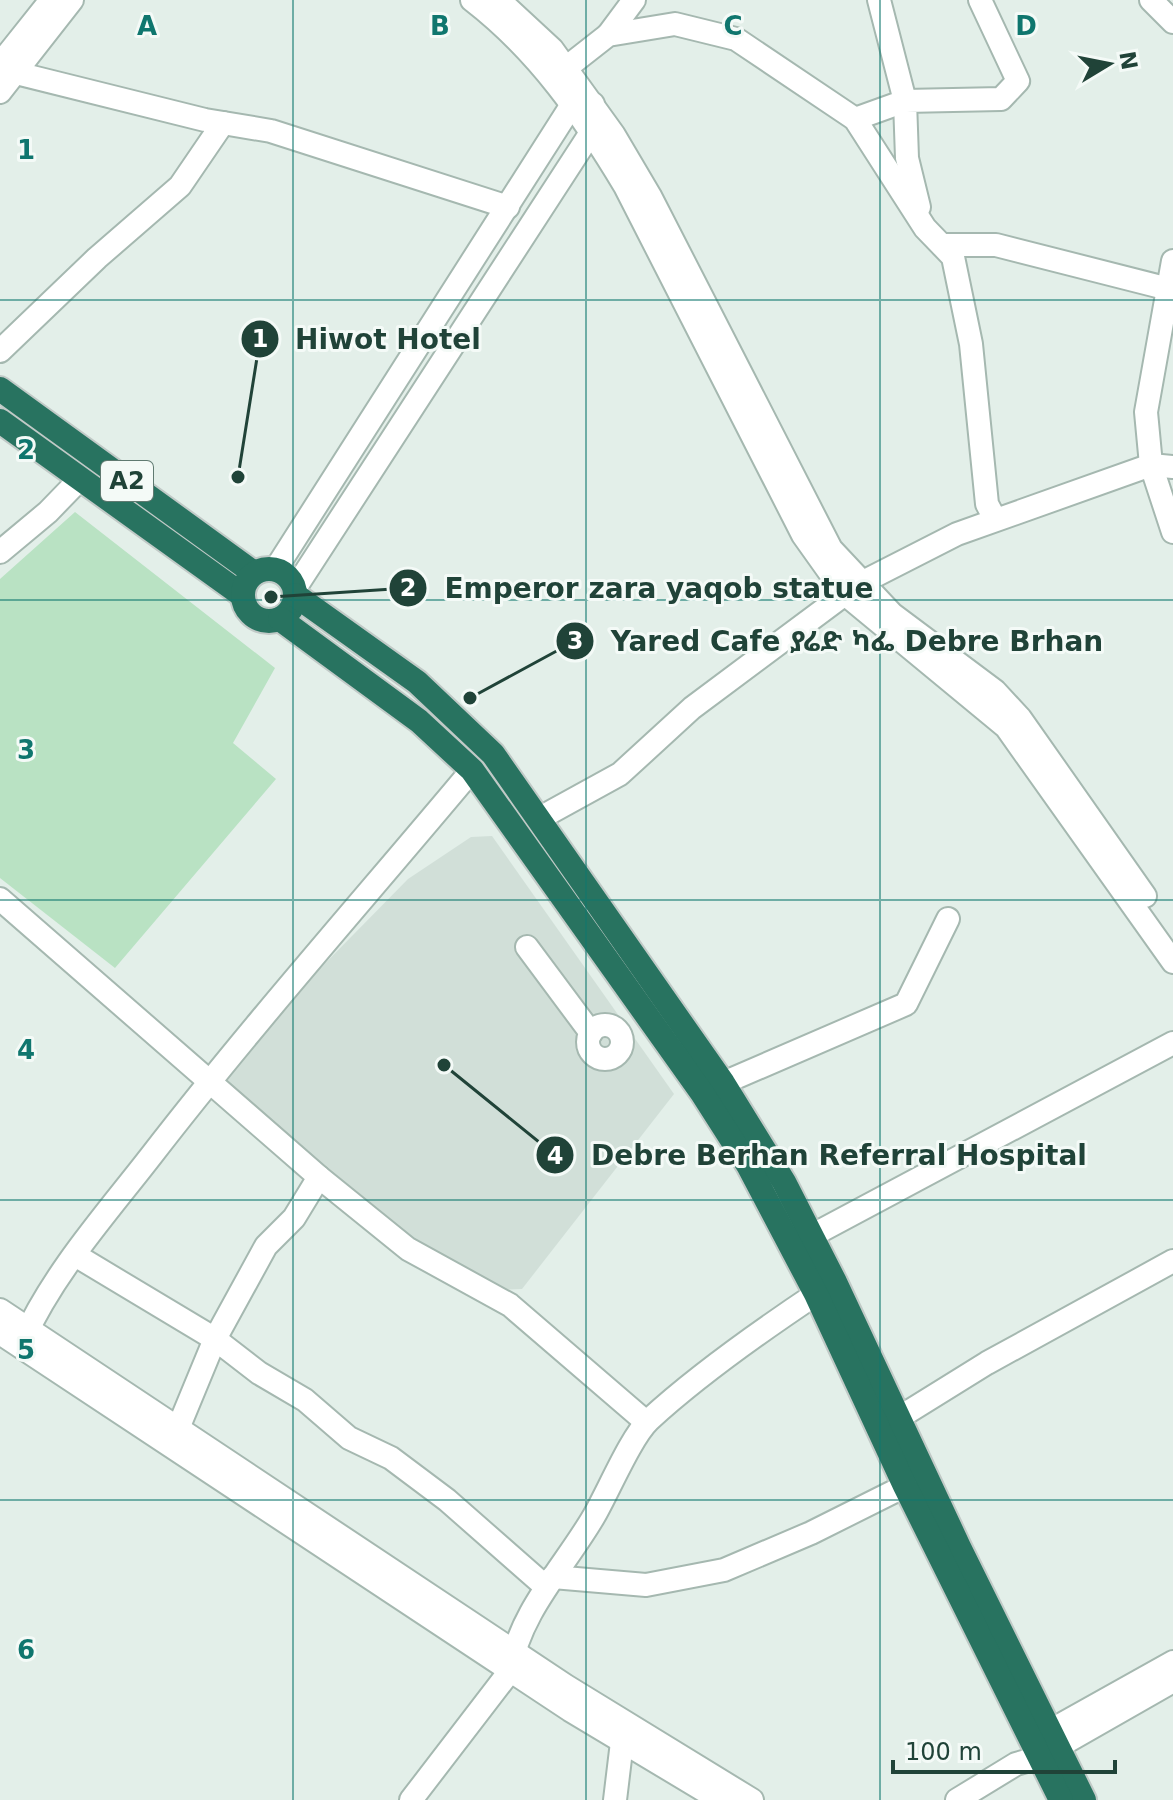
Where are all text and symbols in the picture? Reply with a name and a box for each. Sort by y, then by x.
text: A [137,11,157,41]
text: B [430,11,450,41]
text: C [723,11,743,41]
text: D [1015,11,1037,41]
north arrow [1069,24,1149,104]
text: N [1114,49,1142,72]
text: 1 [17,135,35,165]
callout: Hiwot Hotel [240,313,497,365]
text: Hiwot Hotel [295,323,481,356]
text: 1 [252,325,268,353]
text: 2 [17,435,35,465]
road number: A2 [101,461,153,501]
callout: Emperor zara yaqob statue [388,562,890,614]
text: Emperor zara yaqob statue [444,572,874,605]
text: 2 [400,574,416,602]
callout: Yared Cafe ያሬድ ካፌ Debre Brhan [555,615,1119,667]
text: Yared Cafe ያሬድ ካፌ Debre Brhan [610,625,1103,658]
text: 3 [567,627,583,655]
text: 3 [17,735,35,765]
text: 4 [17,1035,35,1065]
callout: Debre Berhan Referral Hospital [535,1129,1103,1181]
text: Debre Berhan Referral Hospital [591,1139,1087,1172]
text: 4 [547,1142,563,1170]
text: 5 [17,1335,35,1365]
text: 6 [17,1635,35,1665]
scale bar [893,1724,1115,1774]
text: 100 m [905,1738,982,1766]

